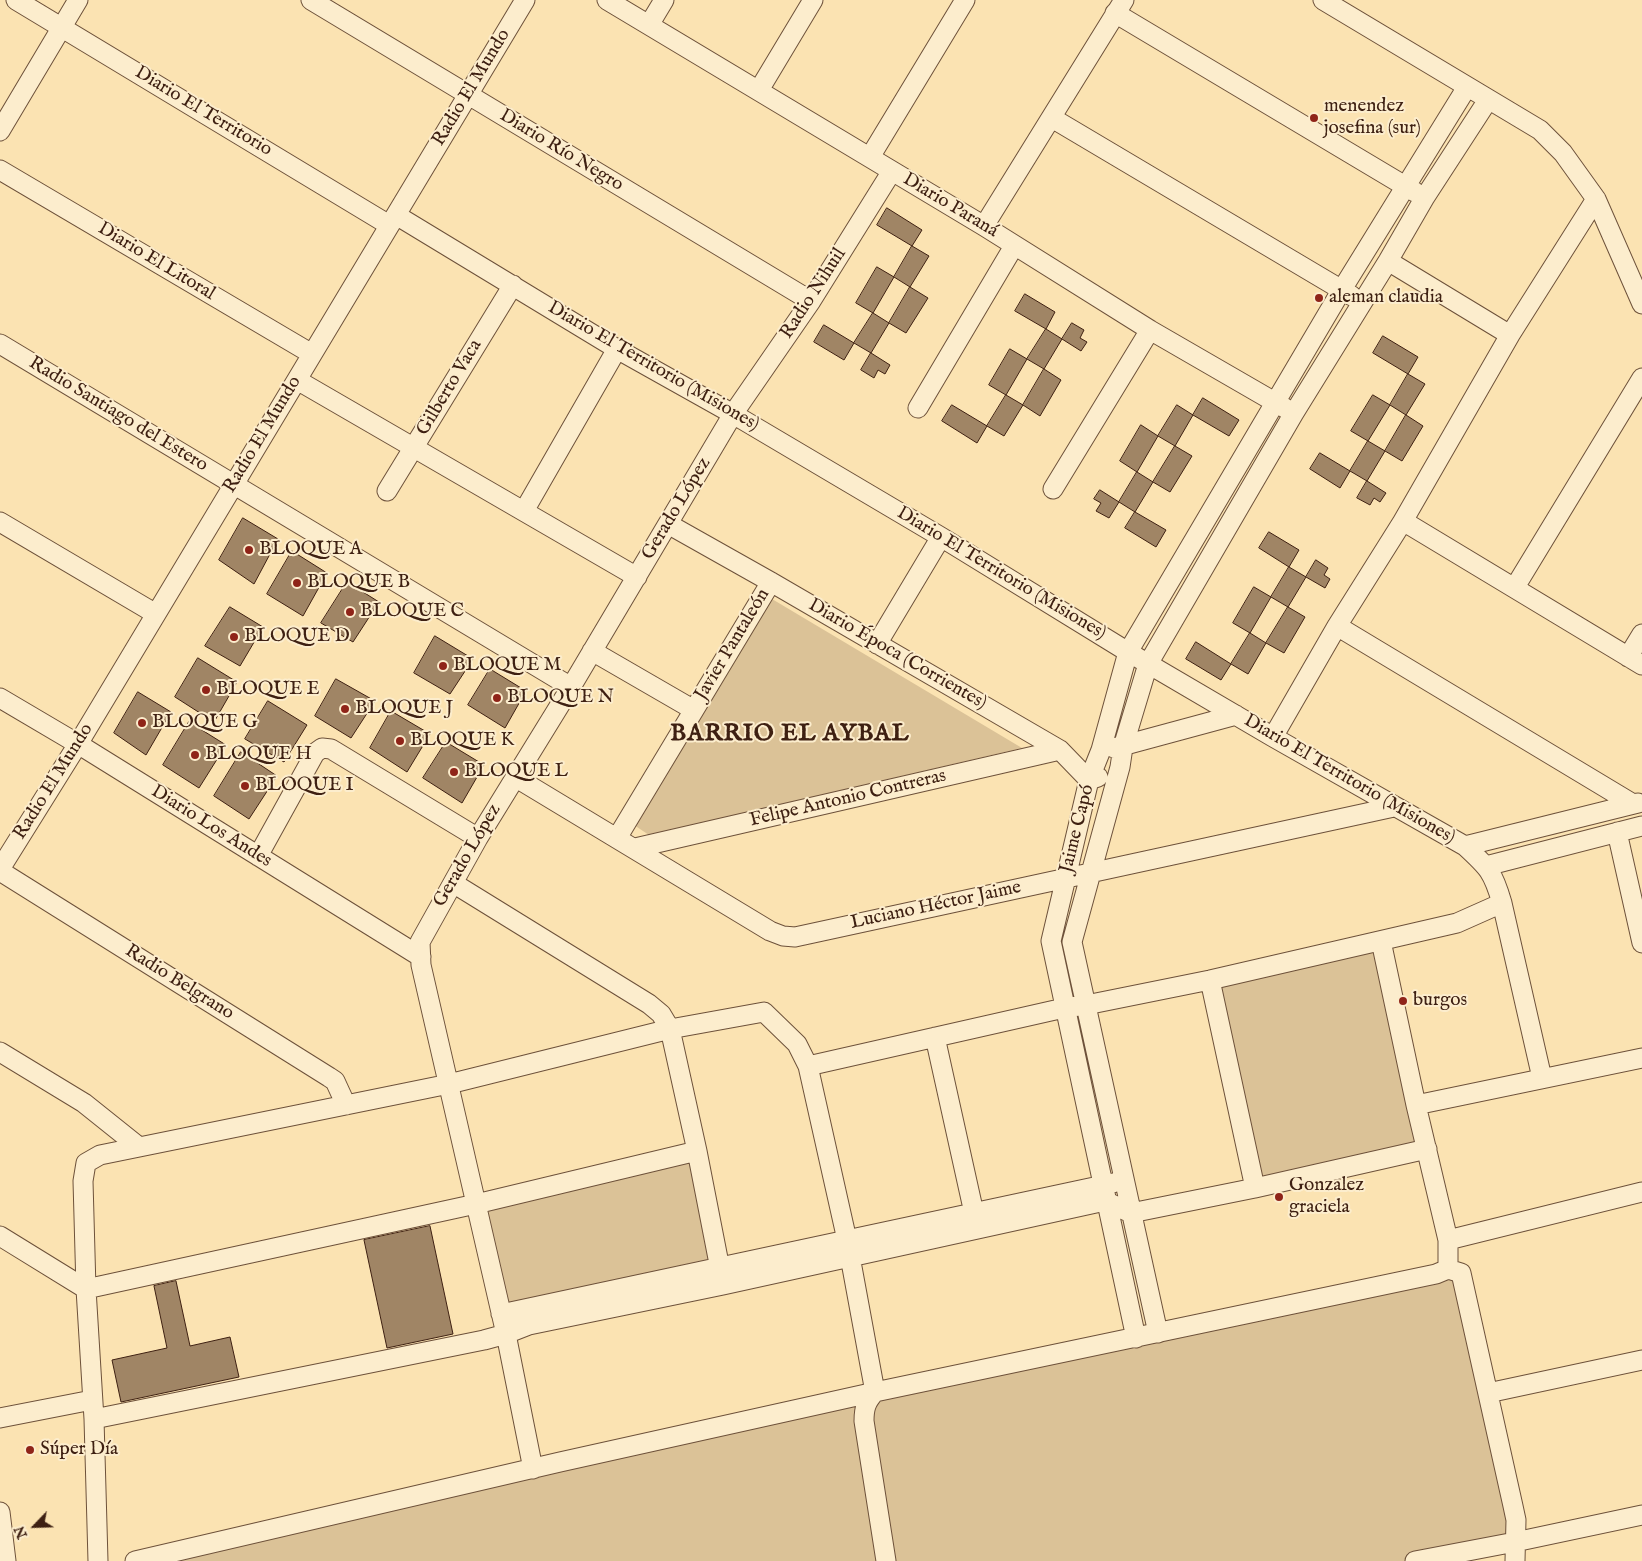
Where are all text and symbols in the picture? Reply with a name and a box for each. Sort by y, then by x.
street label: Radio El Mundo [428,25,516,151]
street label: Diario El Territorio [130,62,276,162]
place label: menendez josefina (sur) [1324,96,1421,140]
street label: Diario Río Negro [495,105,627,197]
marker: menendez josefina (sur) [1308,112,1320,124]
street label: Diario Paraná [898,169,1002,243]
street label: Diario El Litoral [93,218,219,306]
street label: Radio Nihuil [776,244,852,344]
place label: aleman claudia [1329,287,1443,309]
marker: aleman claudia [1313,292,1325,304]
street label: Diario El Territorio (Misiones) [543,297,763,437]
street label: Gilberto Vaca [412,336,488,440]
street label: Radio Santiago del Estero [24,352,212,478]
street label: Radio El Mundo [219,372,307,498]
street label: Gerado López [638,454,716,564]
street label: Diario El Territorio (Misiones) [892,502,1110,646]
place label: BLOQUE A [259,539,362,561]
marker: BLOQUE A [243,544,255,556]
place label: BLOQUE B [307,572,410,594]
marker: BLOQUE B [291,577,303,589]
street label: Javier Pantaleón [691,585,775,705]
street label: Diario Época (Corrientes) [804,595,990,715]
place label: BLOQUE C [360,601,464,623]
marker: BLOQUE C [344,606,356,618]
place label: BLOQUE D [244,626,350,648]
marker: BLOQUE D [228,631,240,643]
place label: BLOQUE M [453,655,561,677]
marker: BLOQUE M [437,660,449,672]
place label: BLOQUE E [216,679,320,701]
marker: BLOQUE E [200,684,212,696]
place label: BLOQUE N [507,687,614,709]
marker: BLOQUE N [491,692,503,704]
place label: BLOQUE J [355,698,453,720]
marker: BLOQUE J [339,703,351,715]
street label: Diario El Territorio (Misiones) [1239,710,1459,850]
place label: BLOQUE G [152,712,258,734]
marker: BLOQUE G [136,717,148,729]
street label: Radio El Mundo [9,720,99,844]
district label: BARRIO EL AYBAL [668,721,912,749]
place label: BLOQUE K [410,730,514,752]
marker: BLOQUE K [394,735,406,747]
place label: BLOQUE H [205,744,312,766]
marker: BLOQUE H [189,749,201,761]
place label: BLOQUE L [464,761,568,783]
street label: Felipe Antonio Contreras [748,765,948,833]
marker: BLOQUE L [448,766,460,778]
place label: BLOQUE I [255,775,354,797]
marker: BLOQUE I [239,780,251,792]
street label: Diario Los Andes [146,781,276,873]
street label: Jaime Capó [1056,782,1100,876]
street label: Gerado López [429,800,507,912]
street label: Luciano Héctor Jaime [849,877,1023,935]
street label: Radio Belgrano [120,940,238,1026]
place label: burgos [1413,990,1467,1012]
marker: burgos [1397,995,1409,1007]
place label: Gonzalez graciela [1289,1175,1364,1219]
marker: Gonzalez graciela [1273,1191,1285,1203]
place label: Súper Día [40,1439,118,1461]
marker: Súper Día [24,1444,36,1456]
north arrow [10,1501,60,1551]
text: N [11,1523,32,1541]

